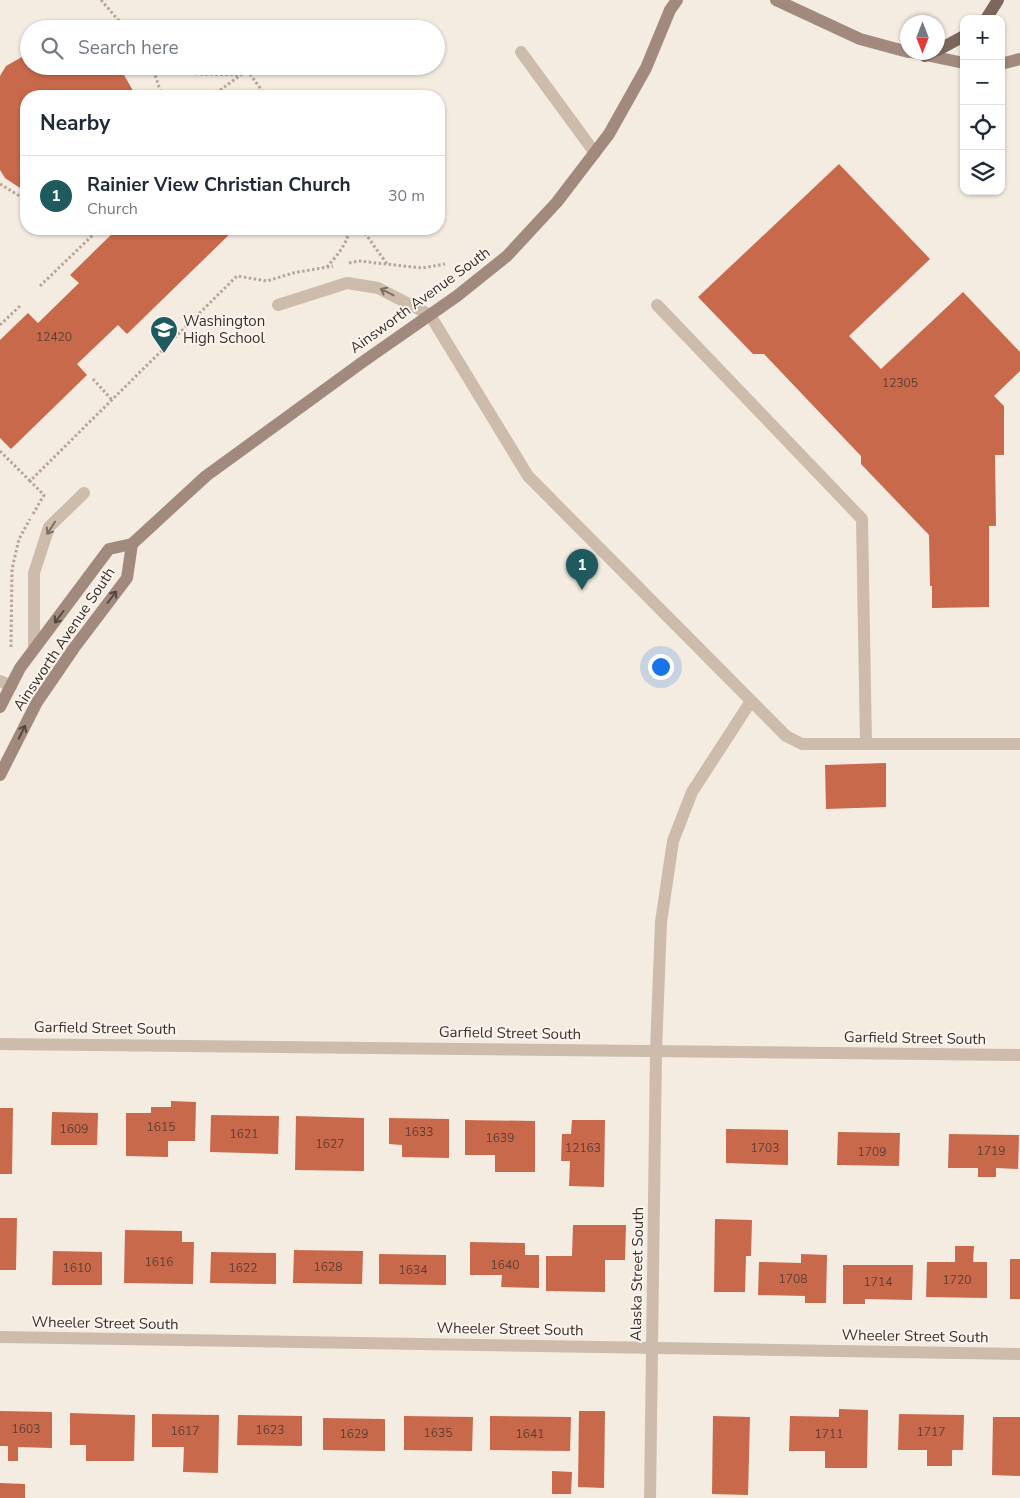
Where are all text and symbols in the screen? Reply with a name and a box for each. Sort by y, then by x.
north arrow [900,15,945,60]
map controls [960,15,1005,195]
button: + [960,15,1005,60]
search box [20,20,445,75]
icon: search [38,34,66,62]
text: Search here [78,35,179,61]
button: − [960,60,1005,105]
button: locate [960,105,1005,150]
text: Nearby [40,109,110,137]
button: layers [960,150,1005,195]
text: Rainier View Christian Church [87,172,351,198]
text: 1 [51,185,61,207]
text: 30 m [388,185,425,207]
text: Church [87,198,138,220]
street label: Ainsworth Avenue South [346,242,494,358]
one-way arrow [380,287,395,296]
place label: Washington High School [183,311,265,348]
school or university icon: Washington High School [149,315,179,354]
house number: 12420 [36,329,72,345]
house number: 12305 [882,375,918,391]
one-way arrow [45,521,56,535]
pin: 1 [566,549,598,590]
street label: Ainsworth Avenue South [8,563,120,715]
one-way arrow [107,591,118,604]
one-way arrow [54,610,64,624]
your location [648,654,674,680]
one-way arrow [18,725,27,740]
street label: Garfield Street South [34,1017,176,1039]
street label: Garfield Street South [439,1022,581,1044]
street label: Garfield Street South [844,1027,986,1049]
house number: 1615 [147,1119,175,1135]
house number: 1609 [60,1121,88,1137]
house number: 1633 [405,1124,433,1140]
house number: 1621 [230,1126,258,1142]
house number: 1639 [486,1130,514,1146]
house number: 1627 [316,1136,344,1152]
house number: 12163 [565,1140,601,1156]
house number: 1703 [751,1140,779,1156]
house number: 1719 [977,1143,1005,1159]
house number: 1709 [858,1144,886,1160]
street label: Alaska Street South [626,1207,648,1341]
house number: 1616 [145,1254,173,1270]
house number: 1640 [491,1257,519,1273]
house number: 1628 [314,1259,342,1275]
house number: 1610 [63,1260,91,1276]
house number: 1622 [229,1260,257,1276]
house number: 1634 [399,1262,427,1278]
house number: 1708 [779,1271,807,1287]
house number: 1720 [943,1272,971,1288]
house number: 1714 [864,1274,892,1290]
street label: Wheeler Street South [31,1312,179,1334]
street label: Wheeler Street South [436,1318,584,1340]
street label: Wheeler Street South [841,1325,989,1347]
house number: 1603 [12,1421,40,1437]
house number: 1623 [256,1422,284,1438]
house number: 1617 [171,1423,199,1439]
house number: 1717 [917,1424,945,1440]
house number: 1635 [424,1425,452,1441]
house number: 1629 [340,1426,368,1442]
house number: 1641 [516,1426,544,1442]
house number: 1711 [815,1426,843,1442]

